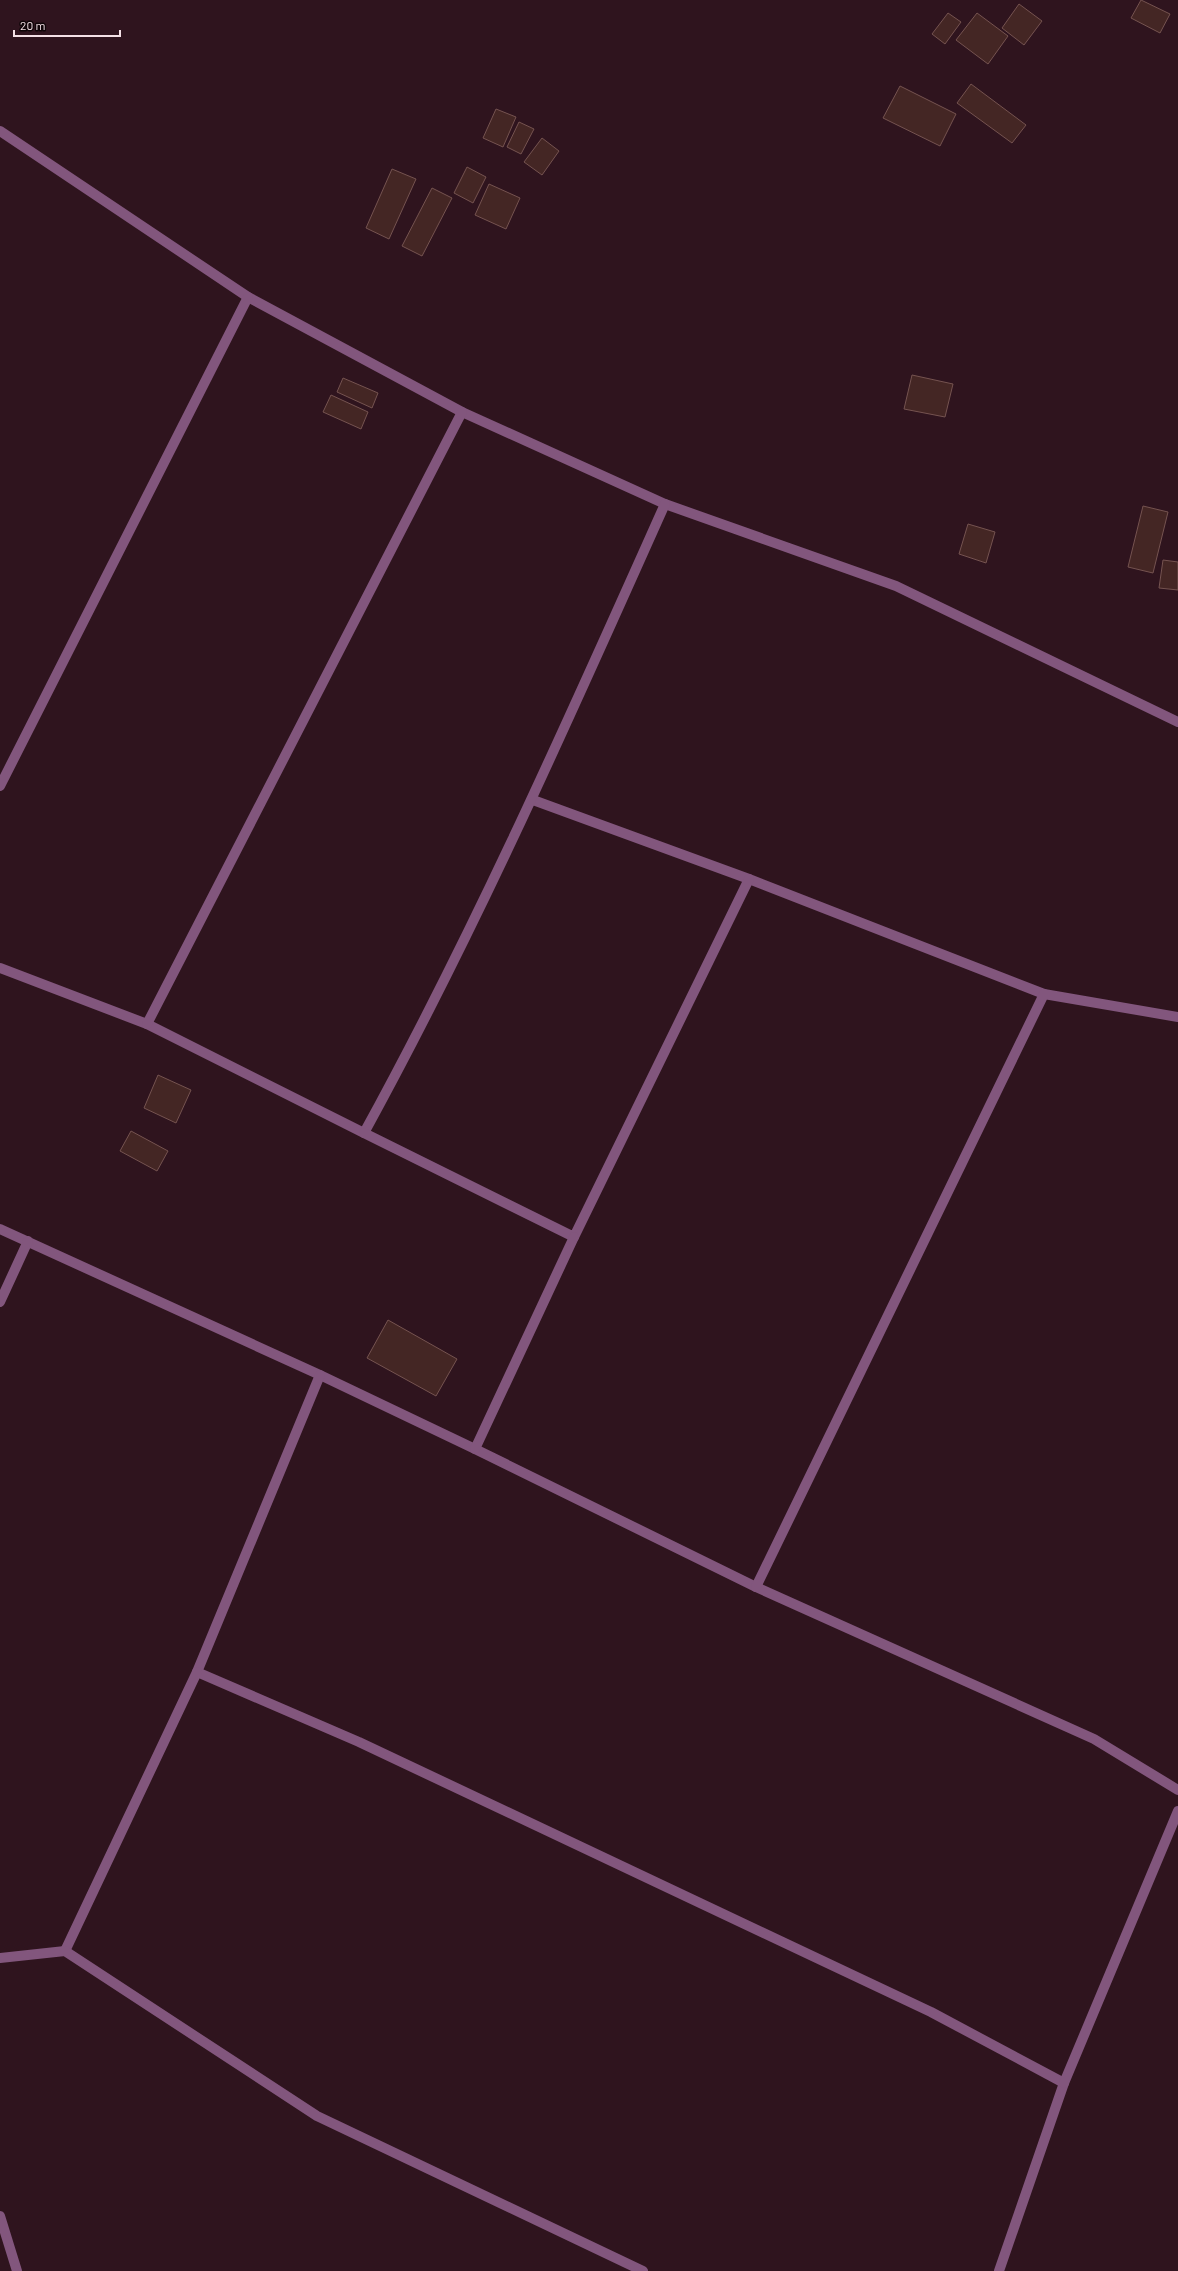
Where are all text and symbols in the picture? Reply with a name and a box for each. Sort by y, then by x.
scale bar [14,12,120,38]
text: 20 m [20,18,46,32]

